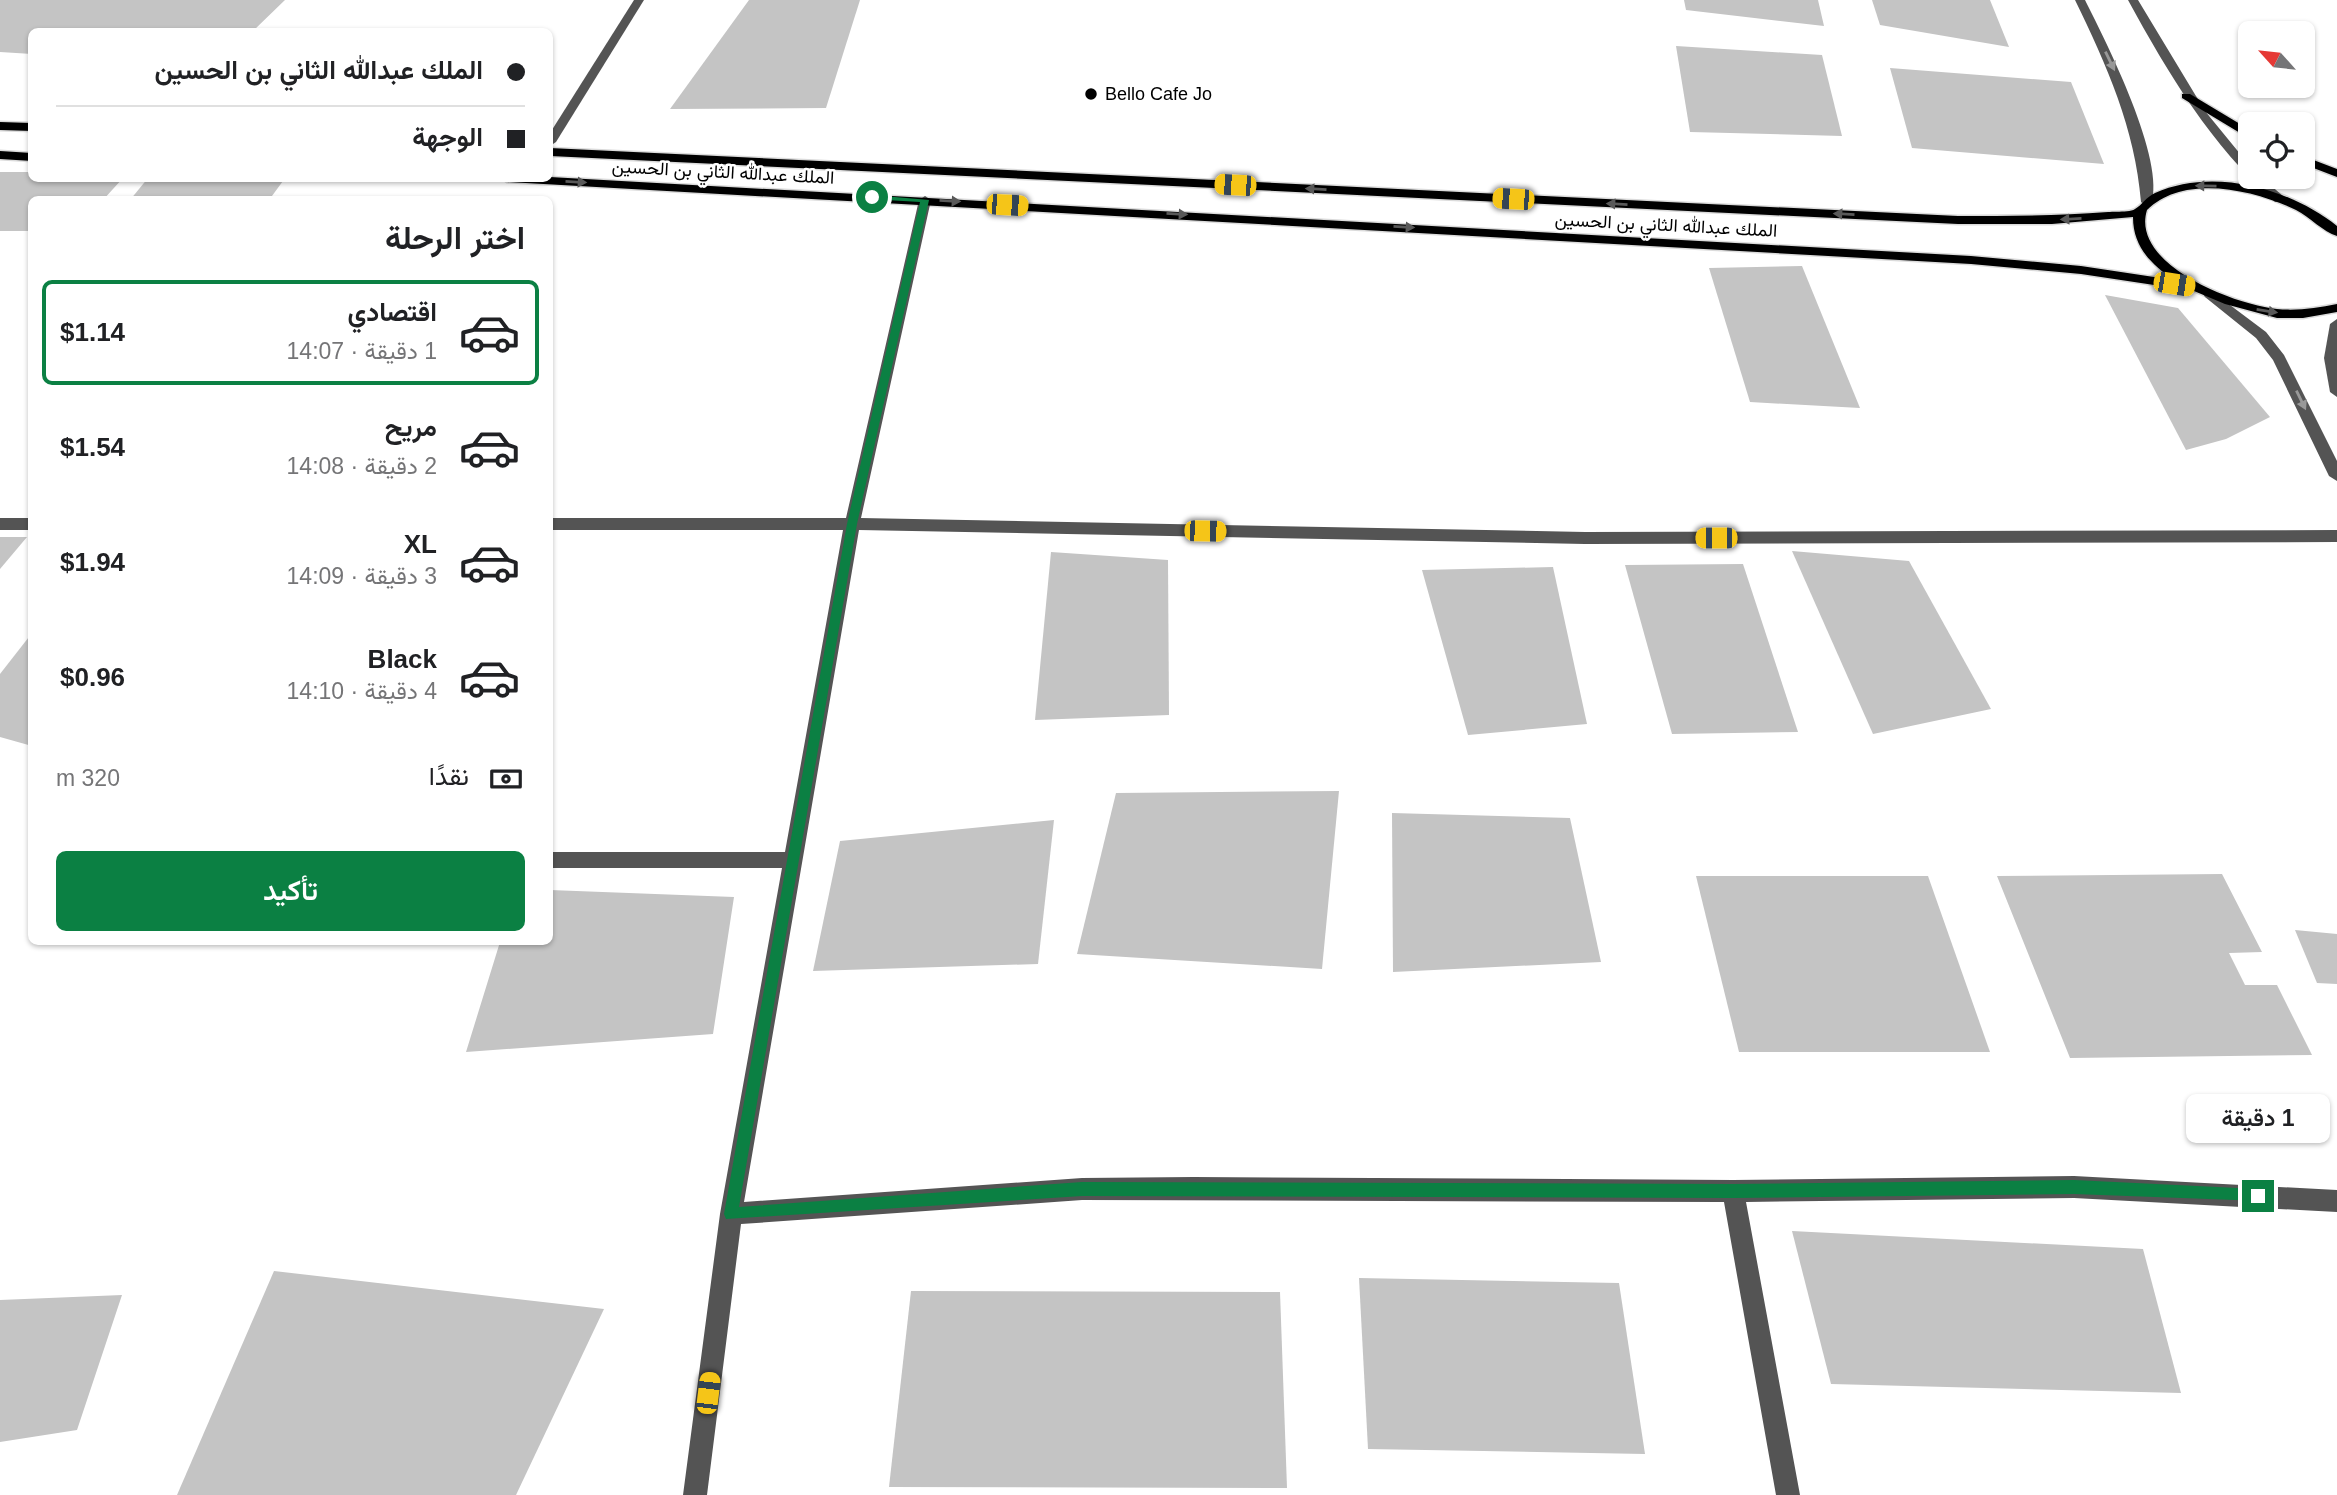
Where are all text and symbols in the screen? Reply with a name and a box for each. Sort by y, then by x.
north arrow [2238,21,2315,98]
map controls [2238,21,2315,189]
one-way arrow [2104,51,2115,71]
text: الملك عبدالله الثاني بن الحسين [154,55,483,85]
place label: Bello Cafe Jo [1105,84,1212,104]
marker: Bello Cafe Jo [1083,86,1099,102]
button: locate [2238,112,2315,189]
text: الوجهة [412,122,483,152]
street label: الملك عبدالله الثاني بن الحسين [611,155,835,193]
car [1214,173,1257,197]
one-way arrow [565,176,587,187]
one-way arrow [2195,180,2217,192]
route start [856,181,888,213]
one-way arrow [1305,184,1327,195]
car [1492,187,1535,211]
car [986,193,1029,217]
one-way arrow [939,196,961,207]
one-way arrow [1606,198,1628,209]
street label: الملك عبدالله الثاني بن الحسين [1554,208,1778,246]
one-way arrow [1166,209,1188,220]
one-way arrow [1833,209,1855,220]
one-way arrow [2060,214,2082,225]
text: اختر الرحلة [385,220,525,256]
one-way arrow [1393,222,1415,233]
car [2152,270,2197,298]
text: اقتصادي [348,297,437,327]
icon: car [458,301,521,364]
one-way arrow [2257,306,2279,317]
text: $1.14 [60,317,125,347]
text: 1 دقيقة · 14:07 [287,338,437,364]
one-way arrow [2295,390,2307,410]
text: مريح [385,412,437,442]
icon: car [458,416,521,479]
text: $1.54 [60,432,125,462]
text: 2 دقيقة · 14:08 [287,453,437,479]
car [1184,520,1227,542]
car [1696,528,1738,549]
text: XL [404,529,437,559]
icon: car [458,531,521,594]
text: $1.94 [60,547,125,577]
text: 3 دقيقة · 14:09 [287,563,437,589]
text: Black [368,644,437,674]
icon: car [458,646,521,709]
text: $0.96 [60,662,125,692]
text: 4 دقيقة · 14:10 [287,678,437,704]
icon: cash [487,760,525,798]
text: نقدًا [429,761,469,791]
text: 320 m [56,765,120,791]
button: تأكيد [56,851,525,931]
callout: 1 دقيقة [2186,1094,2330,1144]
text: 1 دقيقة [2221,1105,2295,1131]
route end [2242,1180,2274,1212]
car [696,1371,721,1415]

